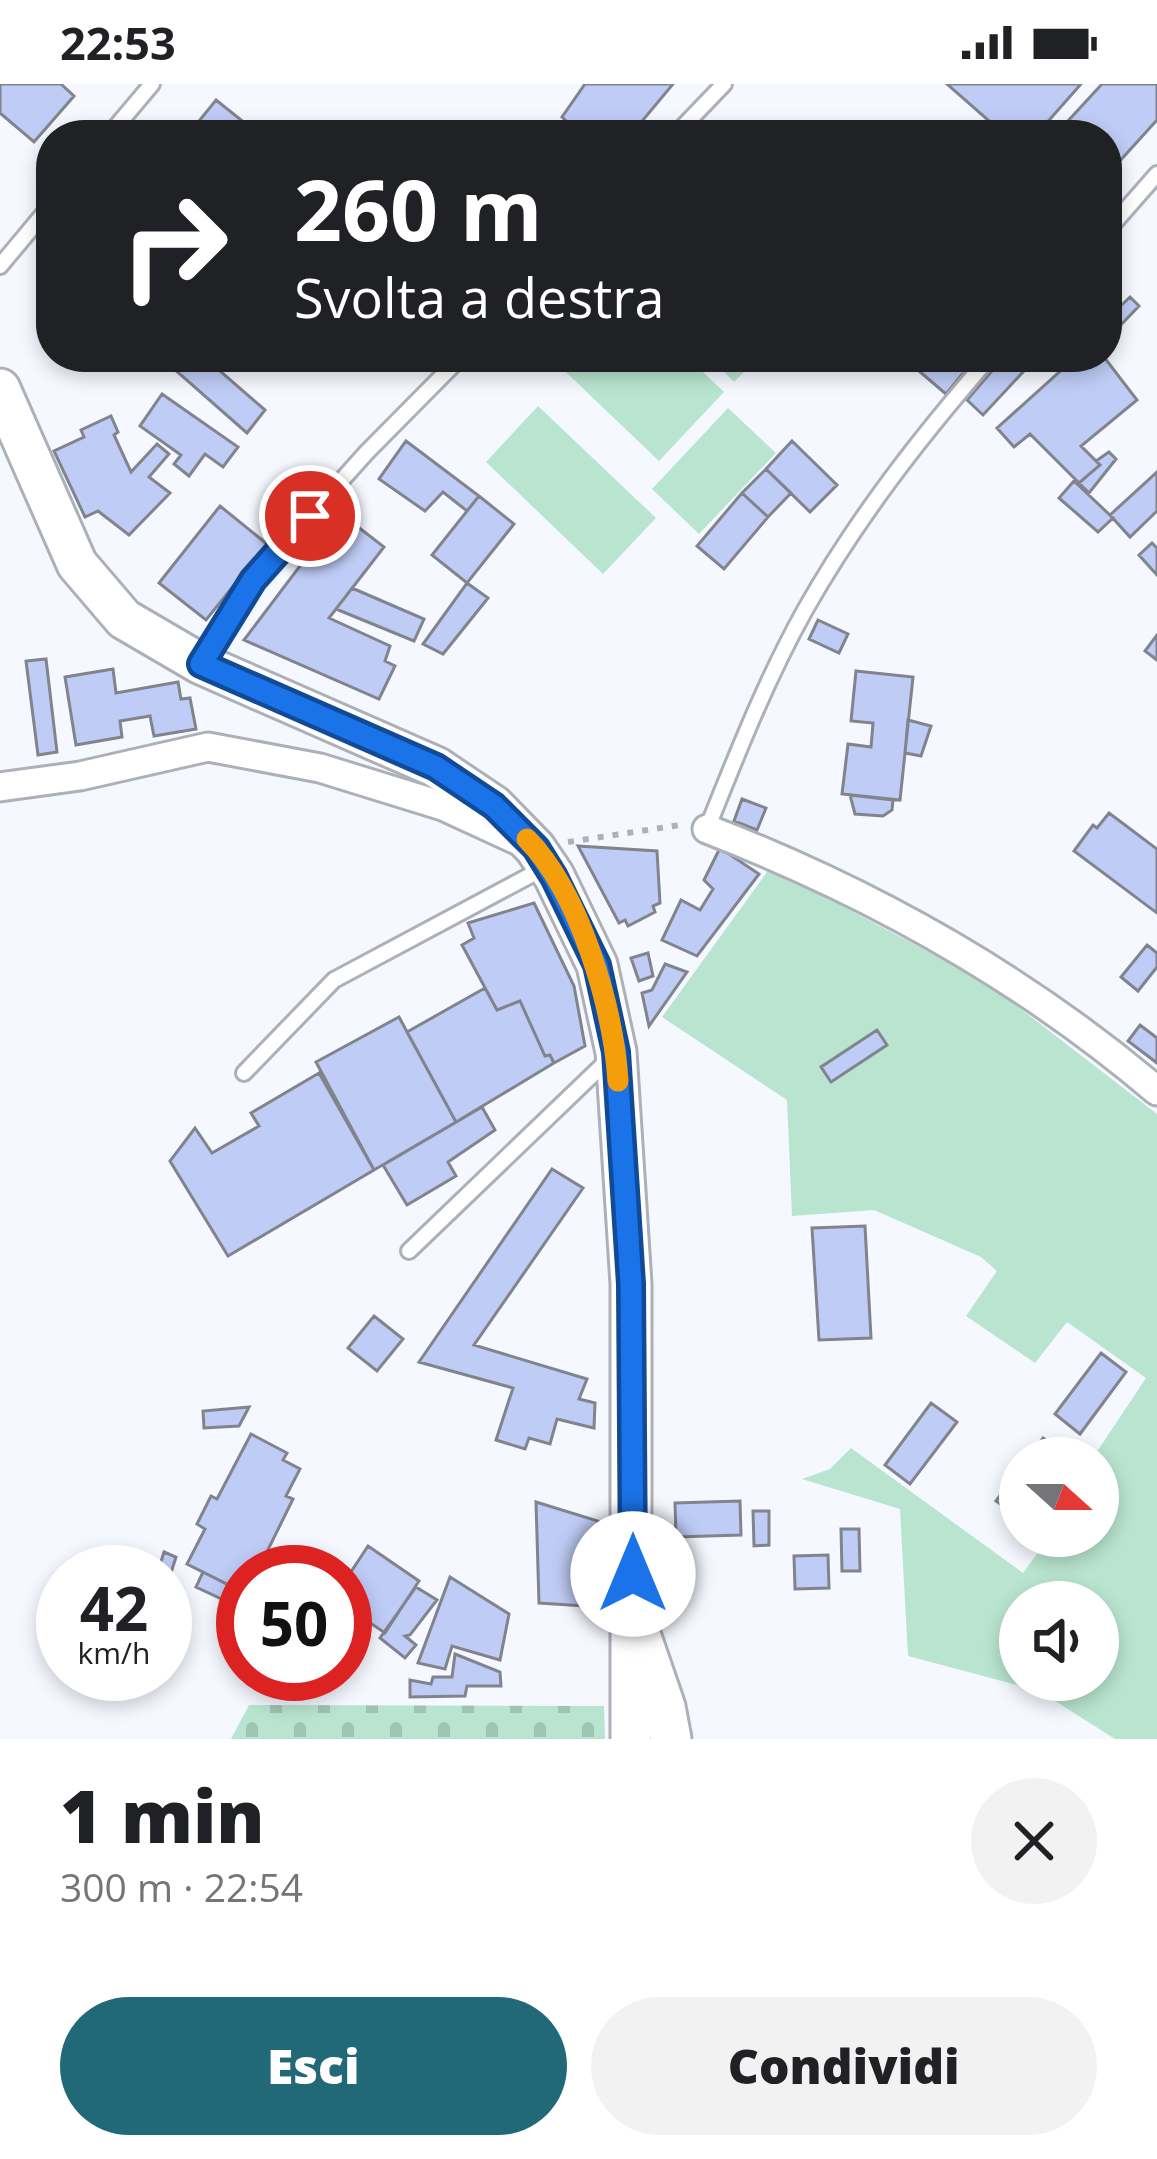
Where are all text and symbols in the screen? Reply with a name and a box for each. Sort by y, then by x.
text: 22:53 [60,12,176,73]
text: 260 m [294,151,542,266]
icon: right [96,168,252,324]
text: Svolta a destra [294,260,664,334]
pin [259,465,361,567]
icon: arrive [277,483,343,549]
north arrow [999,1437,1119,1557]
map controls [999,1437,1119,1701]
position arrow [570,1511,696,1637]
speed limit sign: 50 [216,1545,372,1701]
text: 42 [80,1567,148,1649]
button: sound [999,1581,1119,1701]
text: km/h [78,1632,150,1673]
text: 1 min [60,1766,265,1864]
button: close [971,1778,1097,1904]
text: 300 m · 22:54 [60,1860,303,1913]
button: Esci [60,1997,567,2135]
button: Condividi [591,1997,1097,2135]

